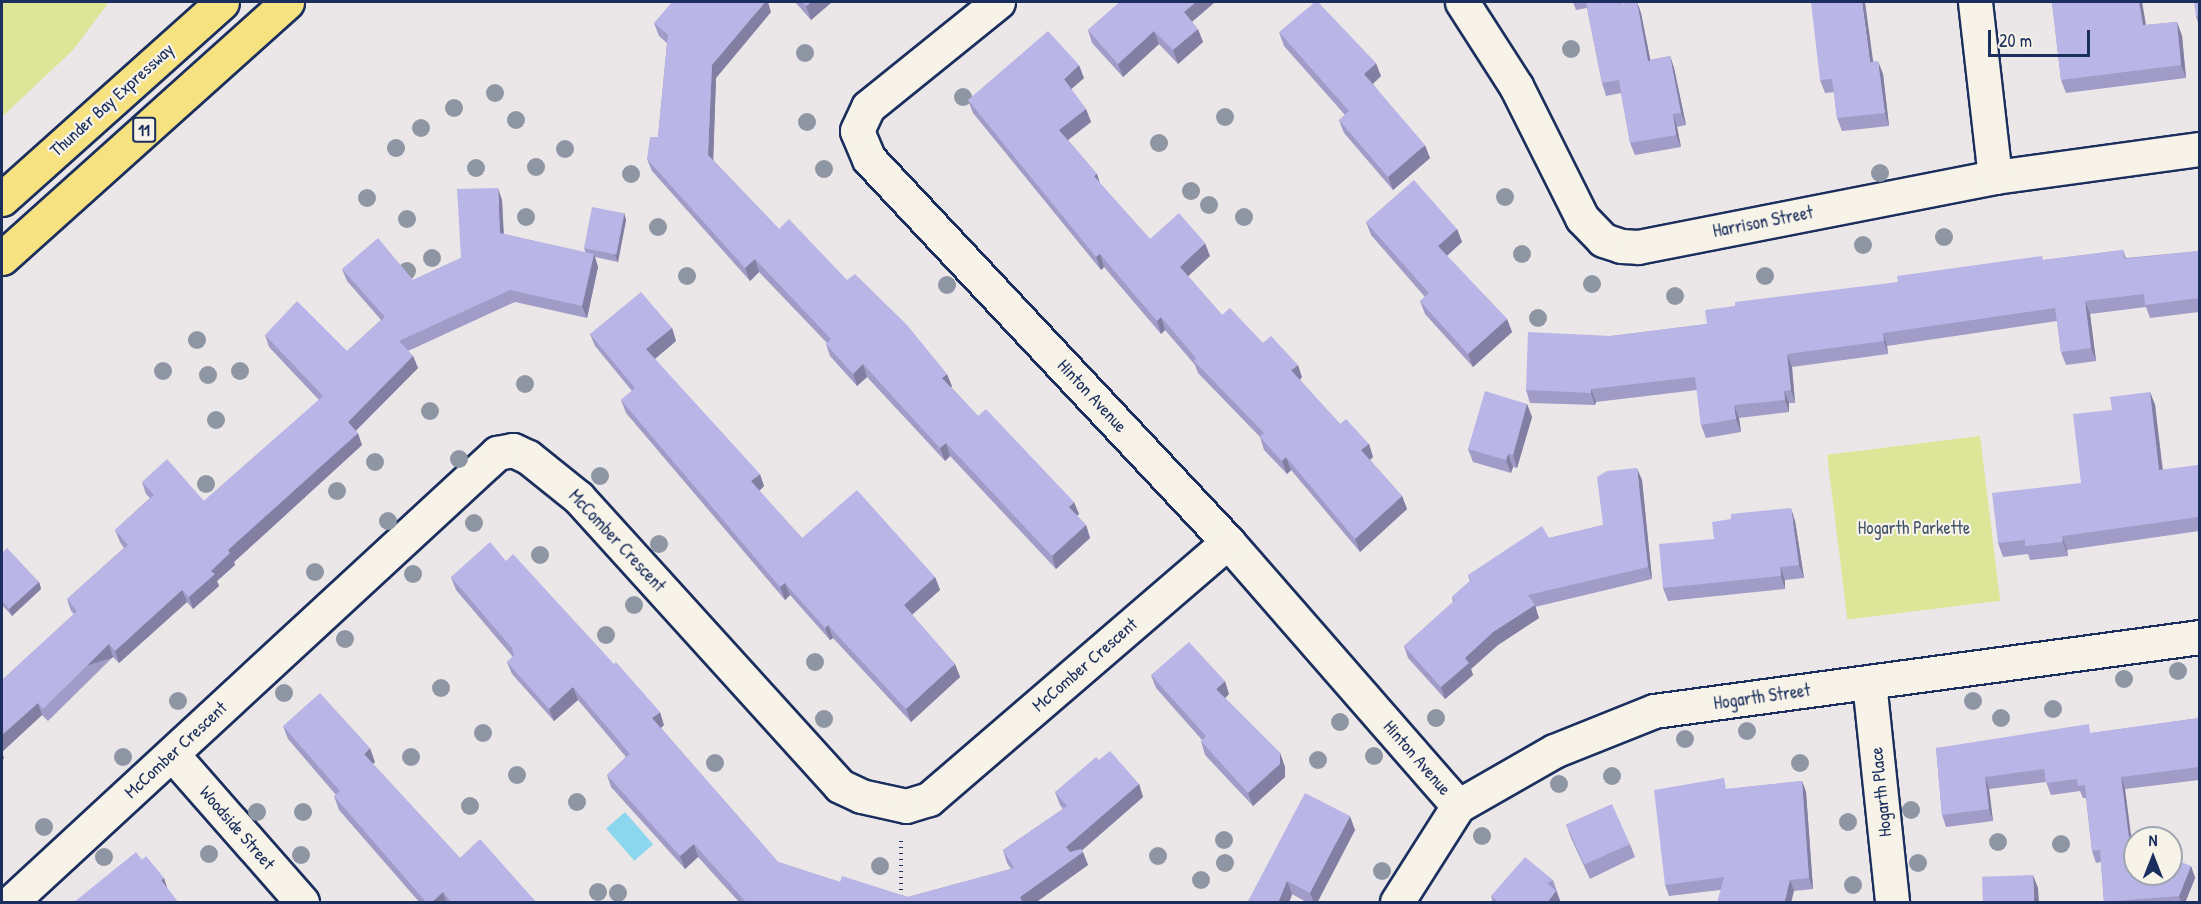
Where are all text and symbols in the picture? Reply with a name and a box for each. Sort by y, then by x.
scale bar [1991,18,2093,56]
text: 20 m [1999,28,2032,53]
street label: Thunder Bay Expressway [46,39,178,161]
road number: 11 [132,117,156,143]
street label: Harrison Street [1711,202,1815,242]
street label: Hinton Avenue [1053,355,1131,437]
street label: McComber Crescent [564,485,670,597]
park label: Hogarth Parkette [1858,517,1970,539]
street label: McComber Crescent [1028,614,1142,716]
street label: Hogarth Street [1712,680,1812,714]
street label: McComber Crescent [120,697,232,803]
street label: Hinton Avenue [1379,716,1455,800]
street label: Hogarth Place [1866,746,1896,838]
street label: Woodside Street [195,782,279,874]
north arrow [2123,826,2183,886]
text: N [2149,829,2157,851]

